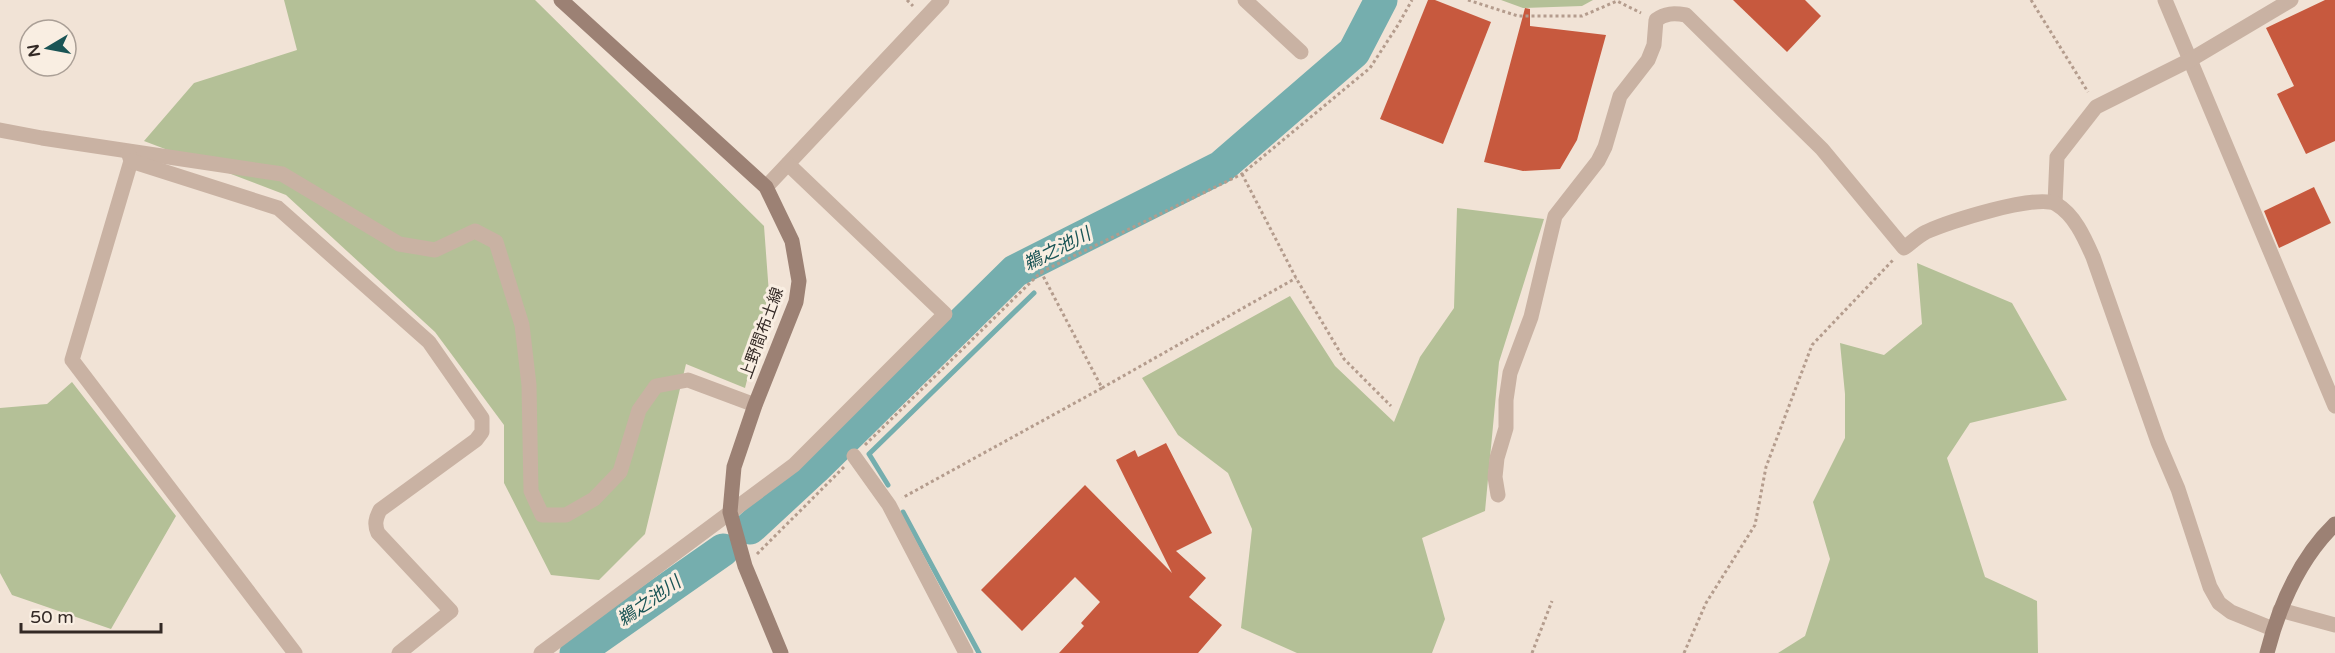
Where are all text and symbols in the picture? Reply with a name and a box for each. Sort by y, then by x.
north arrow [18,18,78,78]
text: N [23,42,45,58]
water label: 鵜之池川 [1020,222,1096,275]
street label: 上野間布土線 [736,284,788,382]
water label: 鵜之池川 [613,570,686,631]
scale bar [21,596,160,634]
text: 50 m [30,606,74,628]

